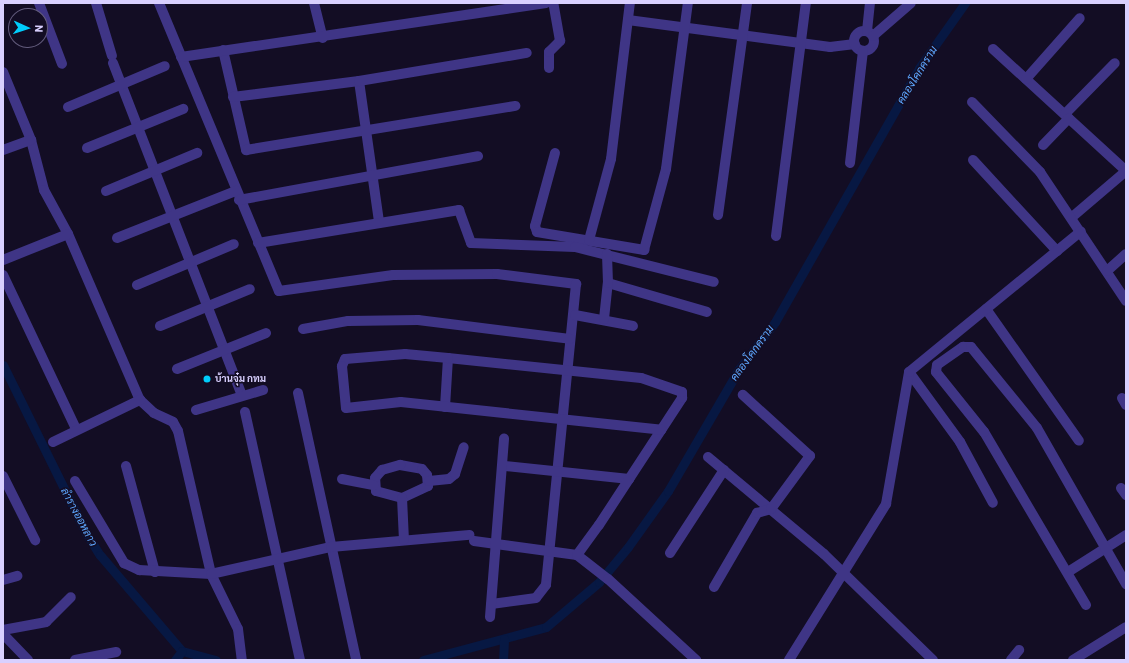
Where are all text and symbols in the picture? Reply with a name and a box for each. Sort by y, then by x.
north arrow [8,8,48,48]
text: N [33,25,46,33]
water label: คลองโคกคราม [894,44,940,106]
water label: คลองโคกคราม [727,323,777,383]
place label: บ้านจุ๋ม กทม [215,373,266,385]
marker: บ้านจุ๋ม กทม [202,374,212,384]
water label: ลำรางออหลาว [58,485,100,549]

